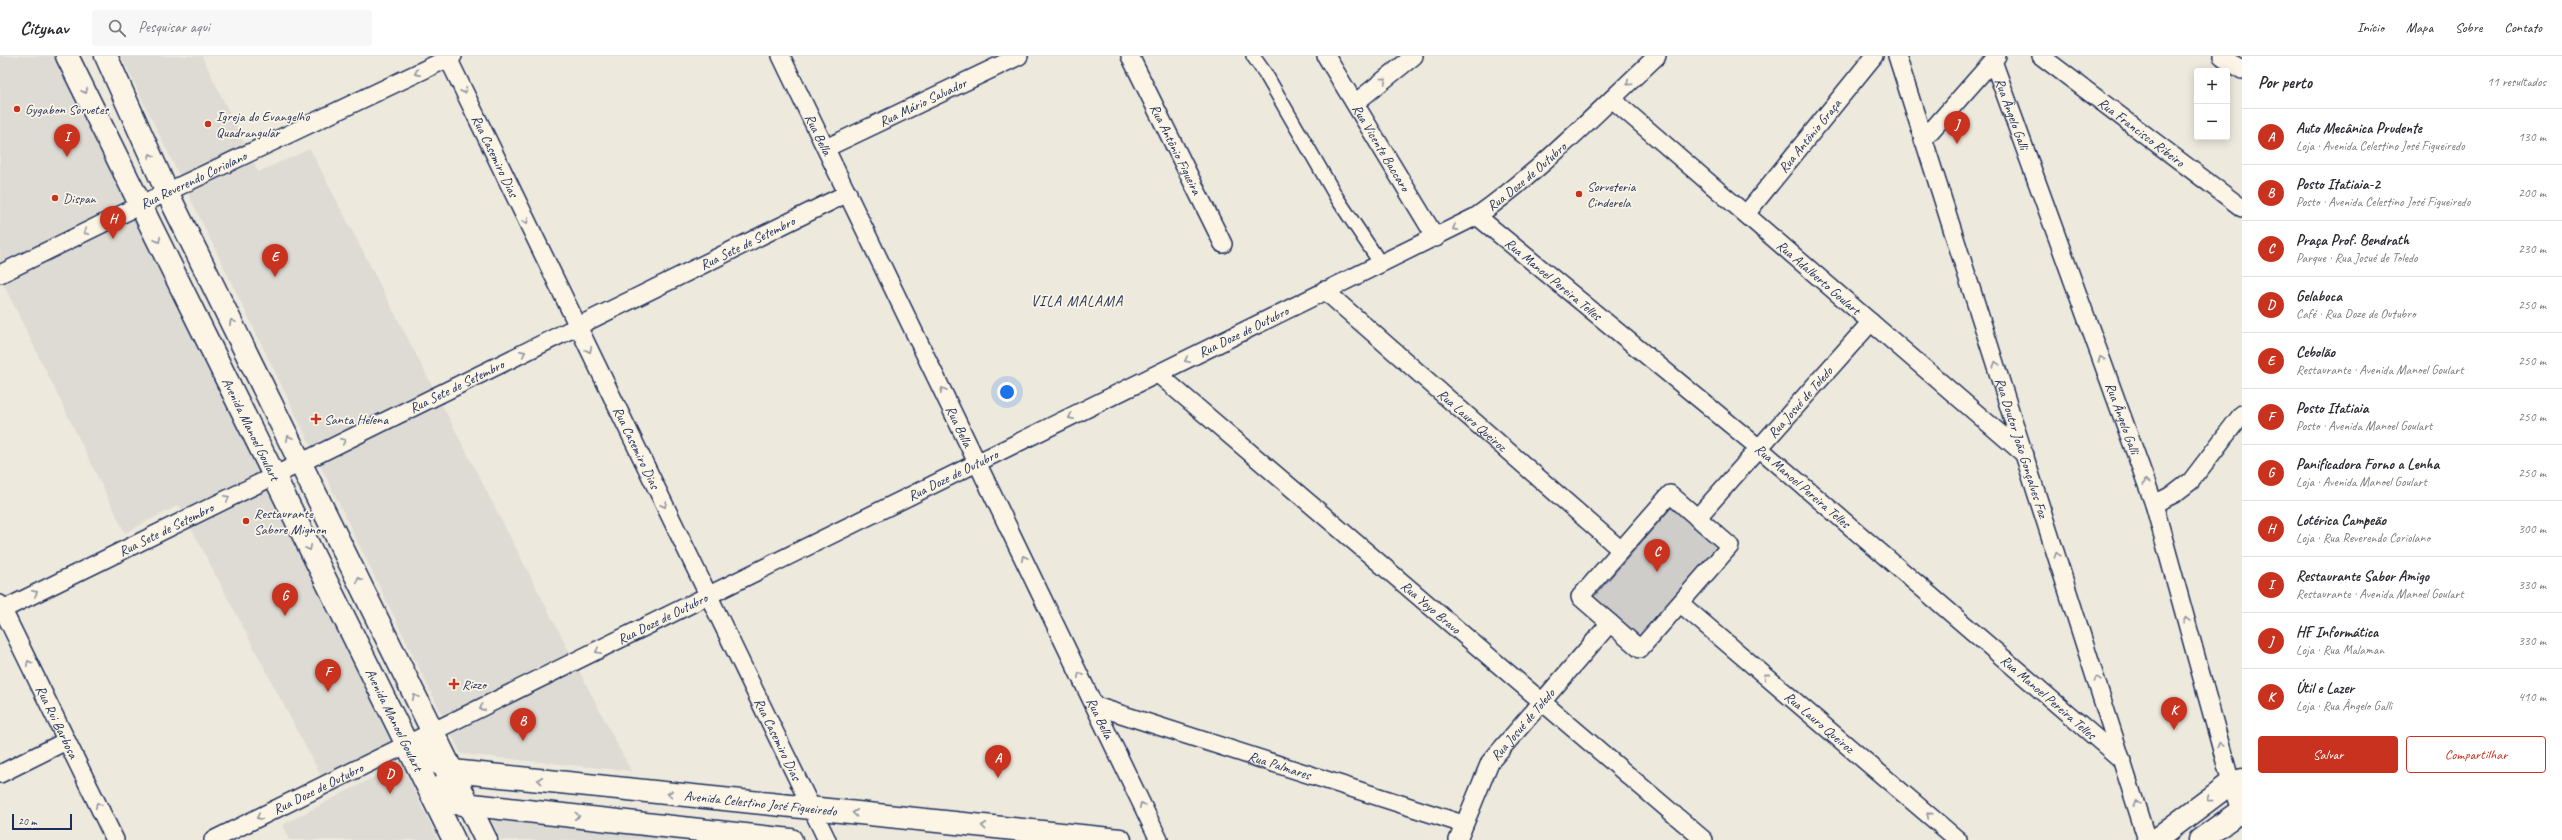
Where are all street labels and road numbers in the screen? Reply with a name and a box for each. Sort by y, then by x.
street label: Rua Mário Salvador [876,73,970,130]
street label: Rua Ângelo Galli [1991,76,2034,154]
street label: Rua Antônio Graça [1775,94,1845,176]
street label: Rua Francisco Ribeiro [2095,94,2189,171]
street label: Rua Antônio Figueira [1147,101,1206,198]
street label: Rua Vicente Baccaro [1349,101,1415,196]
street label: Rua Bella [802,111,836,159]
street label: Rua Casemiro Dias [468,112,523,201]
street label: Rua Doze de Outubro [1483,137,1571,214]
street label: Rua Reverendo Coriolano [137,146,251,212]
street label: Rua Sete de Setembro [697,211,799,273]
street label: Rua Manoel Pereira Telles [1502,234,1606,324]
street label: Rua Adalberto Goulart [1773,236,1865,319]
street label: Rua Doze de Outubro [1196,301,1293,361]
street label: Rua Sete de Setembro [406,355,508,416]
street label: Rua Josué de Toledo [1764,362,1837,441]
street label: Avenida Manoel Goulart [219,375,284,484]
street label: Rua Doutor João Gonçalves Foz [1992,376,2053,521]
street label: Rua Ângelo Galli [2102,380,2144,458]
street label: Rua Lauro Queiroz [1434,385,1511,456]
street label: Rua Bella [942,403,977,450]
street label: Rua Casemiro Dias [610,404,664,492]
street label: Rua Manoel Pereira Telles [1752,440,1855,532]
street label: Rua Doze de Outubro [905,445,1002,504]
street label: Rua Sete de Setembro [116,498,218,560]
street label: Rua Yoyo Bravo [1398,577,1465,638]
street label: Rua Doze de Outubro [614,588,712,648]
street label: Rua Manoel Pereira Telles [1997,651,2100,743]
street label: Avenida Manoel Goulart [362,665,428,775]
street label: Rua Rui Barbosa [32,682,83,762]
street label: Rua Josué de Toledo [1487,684,1559,764]
street label: Rua Lauro Queiroz [1781,688,1859,757]
street label: Rua Casemiro Dias [751,695,806,784]
street label: Rua Bella [1083,695,1118,742]
street label: Rua Palmares [1246,747,1314,783]
street label: Rua Doze de Outubro [270,758,368,818]
street label: Avenida Celestino José Figueiredo [683,787,839,819]

